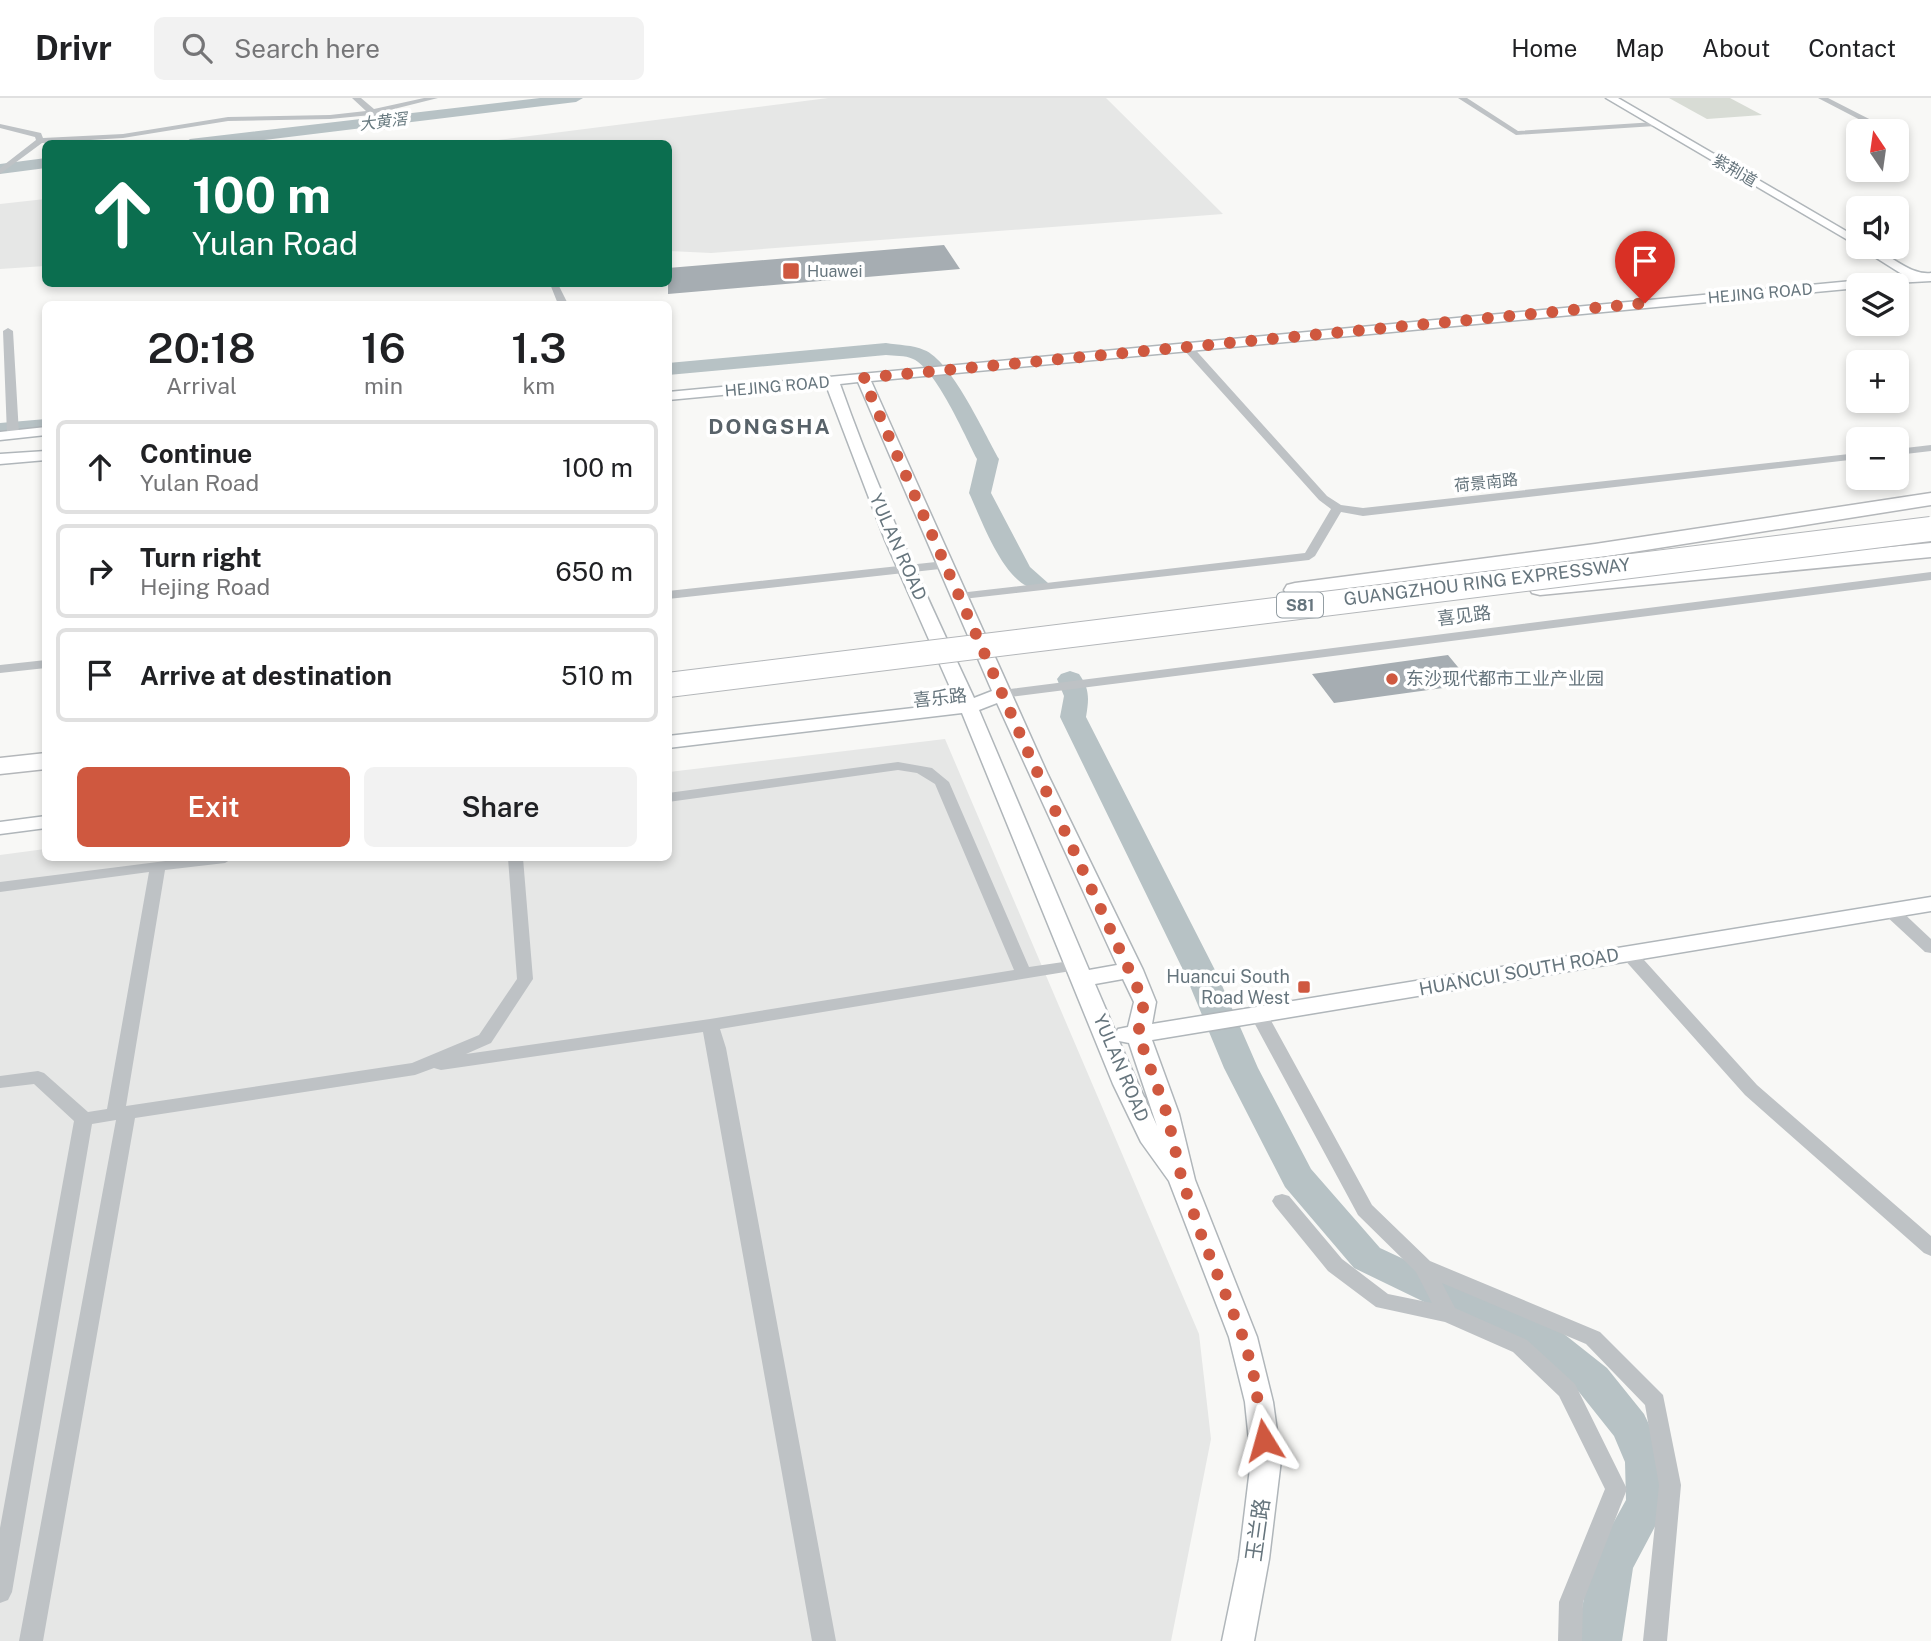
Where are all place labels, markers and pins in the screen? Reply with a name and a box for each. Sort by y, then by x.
pin [1615,231,1675,303]
marker: Huawei [781,261,801,281]
place label: Huawei [807,262,862,281]
place label: 东沙现代都市工业产业园 [1406,668,1604,689]
marker: 东沙现代都市工业产业园 [1384,671,1400,687]
place label: Huancui South Road West [1166,966,1290,1008]
marker: Huancui South Road West [1296,979,1312,995]

